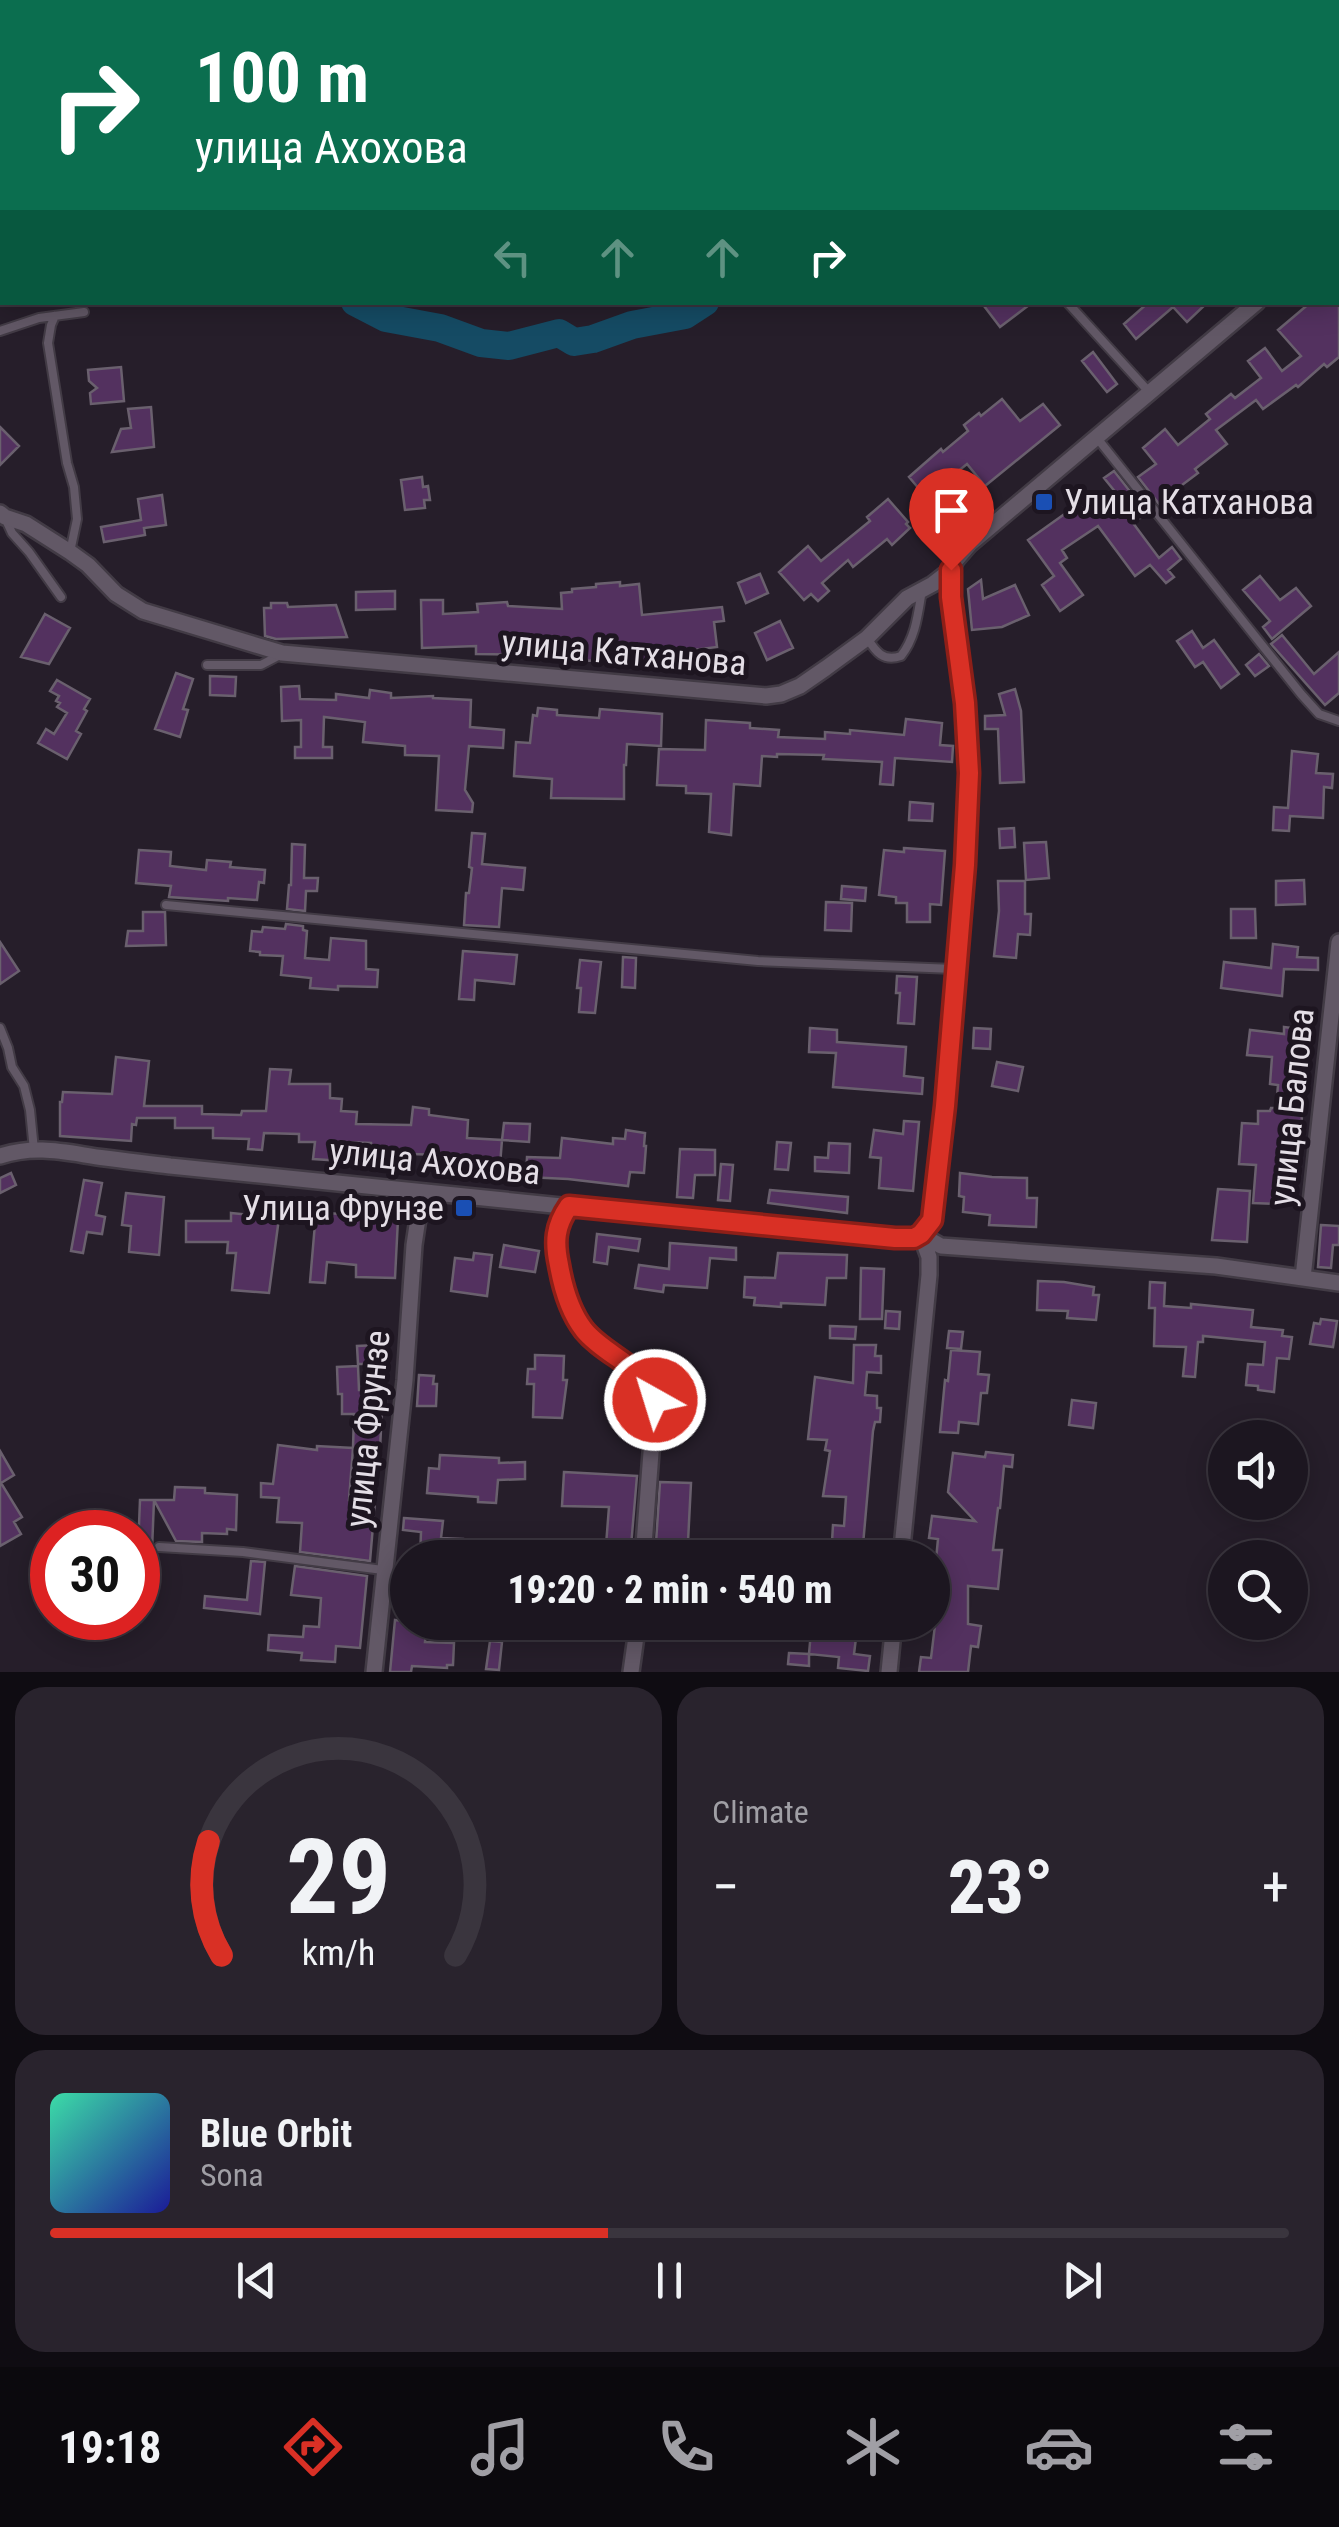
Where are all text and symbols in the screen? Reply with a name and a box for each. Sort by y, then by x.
text: 100 m [195,37,369,119]
icon: right [30,40,160,170]
text: улица Ахохова [195,121,468,174]
icon: left [485,230,540,285]
icon: ahead [590,230,645,285]
icon: ahead [695,230,750,285]
icon: right [800,230,855,285]
pin [909,468,994,571]
place label: Улица Катханова [1064,482,1314,523]
icon: arrive [924,483,979,538]
marker: Улица Катханова [1033,491,1055,513]
street label: улица Катханова [500,622,748,684]
street label: улица Балова [1261,1006,1323,1208]
street label: улица Ахохова [327,1131,543,1193]
place label: Улица Фрунзе [242,1188,444,1229]
marker: Улица Фрунзе [453,1197,475,1219]
street label: улица Фрунзе [337,1328,399,1530]
position arrow [603,1348,707,1452]
map controls [1208,1420,1308,1640]
button: sound [1208,1420,1308,1520]
speed limit sign: 30 [30,1510,160,1640]
button: search [1208,1540,1308,1640]
text: 19:20 · 2 min · 540 m [508,1568,832,1612]
text: Climate [712,1793,809,1831]
text: 29 [286,1817,391,1938]
text: 23° [948,1843,1053,1931]
text: − [712,1855,740,1919]
text: + [1262,1855,1289,1919]
text: km/h [302,1932,375,1974]
text: Blue Orbit [200,2112,352,2156]
text: Sona [200,2156,263,2194]
icon: previous [229,2253,284,2308]
icon: pause [642,2253,697,2308]
icon: next [1055,2253,1110,2308]
icon: directions [278,2412,348,2482]
icon: music [465,2412,535,2482]
icon: phone [651,2412,721,2482]
icon: climate [838,2412,908,2482]
icon: car [1024,2412,1094,2482]
icon: filters [1211,2412,1281,2482]
text: 19:18 [58,2421,162,2474]

